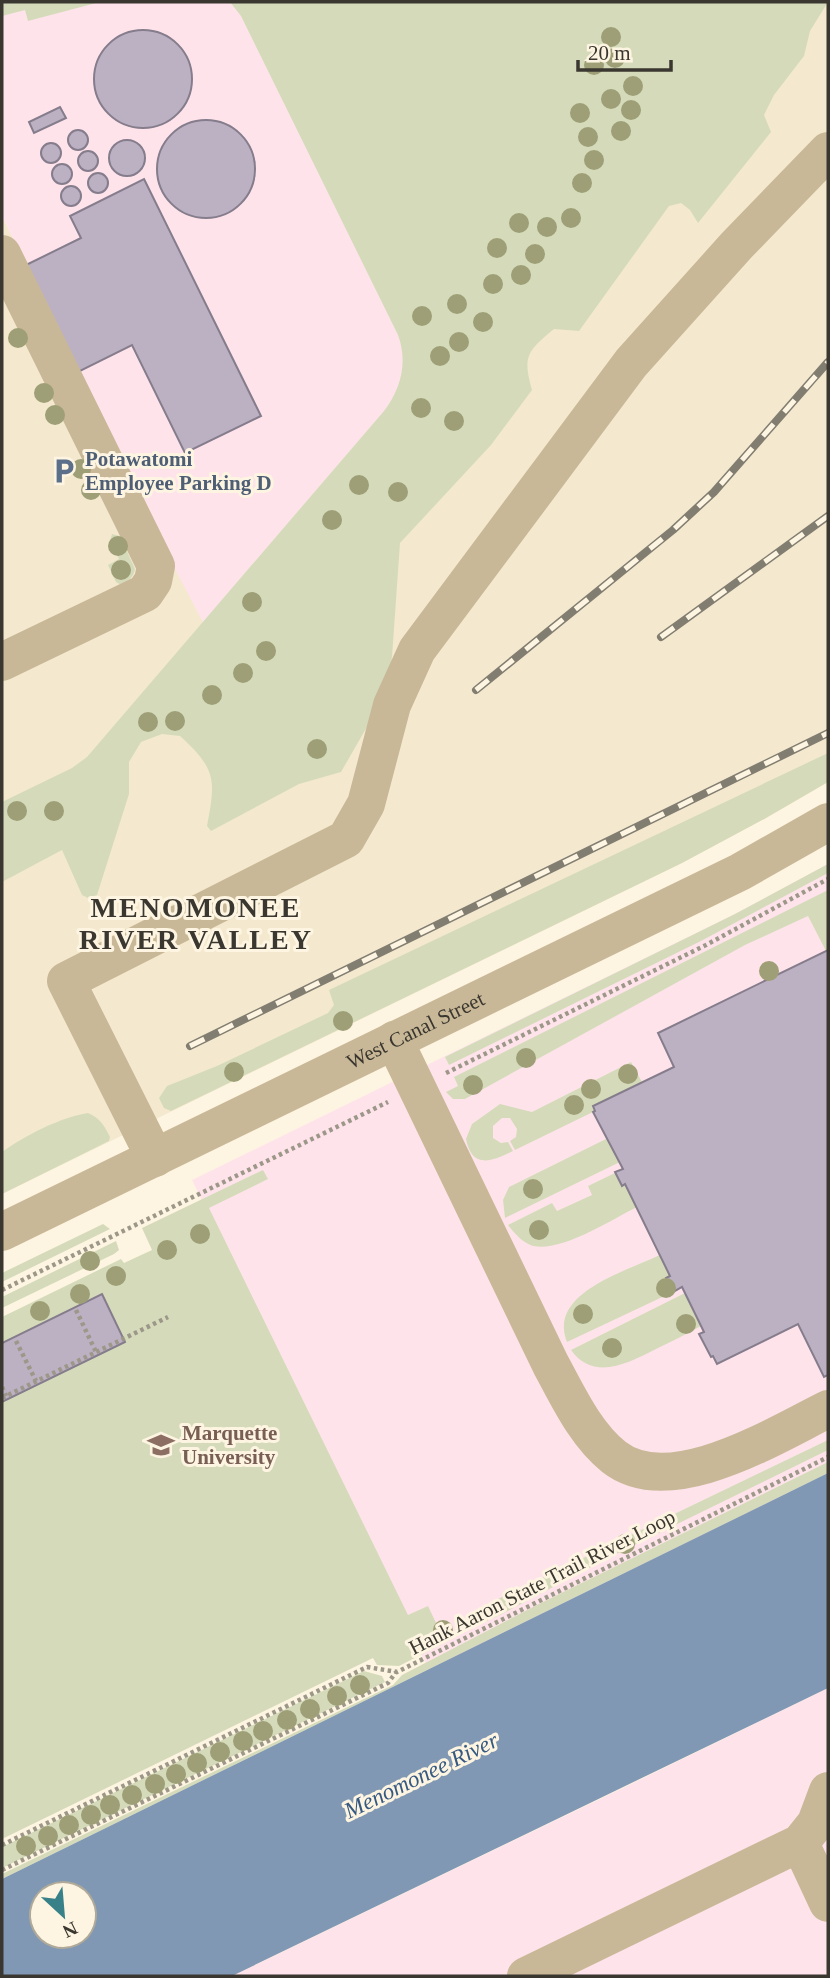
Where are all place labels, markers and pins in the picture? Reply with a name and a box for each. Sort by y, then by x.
place label: Potawatomi Employee Parking D [85,447,272,495]
parking icon: Potawatomi Employee Parking D [49,456,79,486]
place label: Marquette University [182,1421,277,1469]
school or university icon: Marquette University [146,1430,176,1460]

